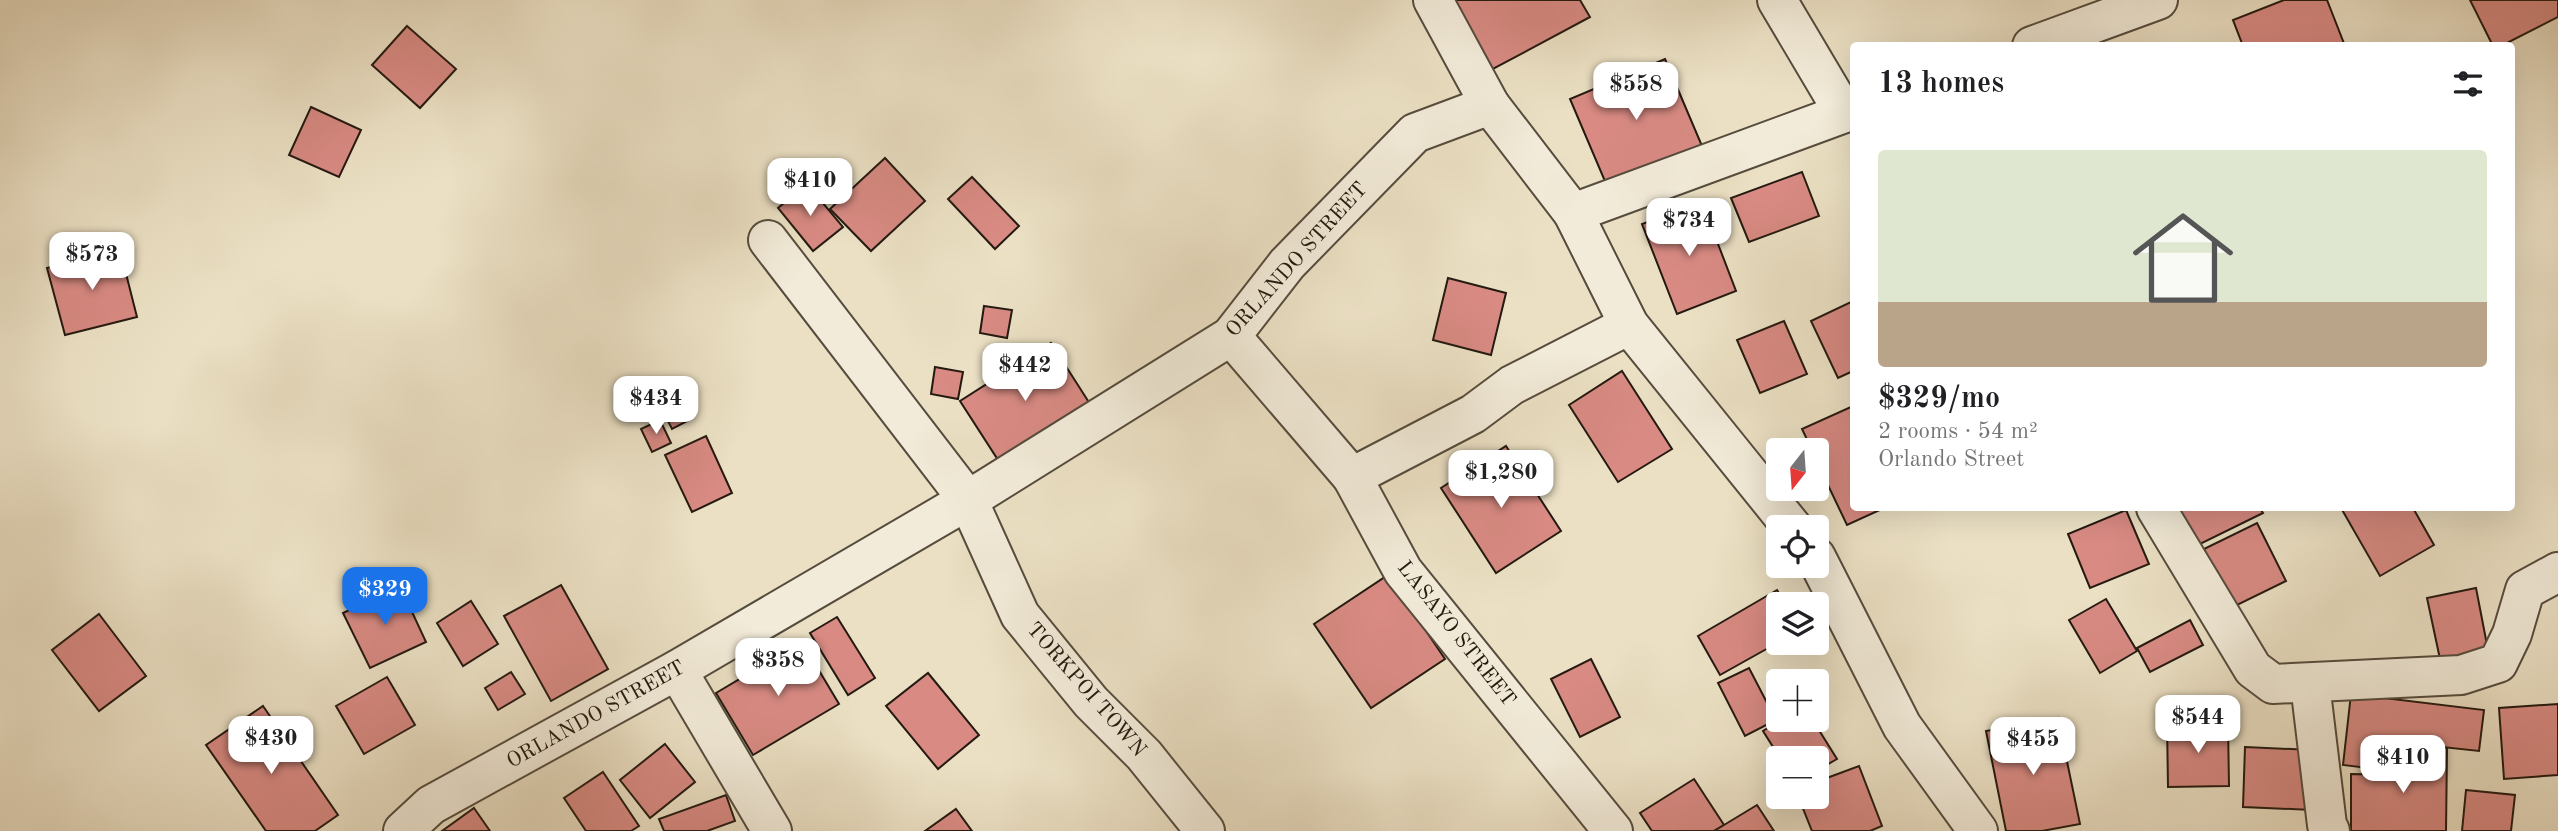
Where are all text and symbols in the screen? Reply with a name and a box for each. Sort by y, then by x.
pin: $558 [1595,62,1677,122]
icon: filters [2449,65,2487,103]
text: 13 homes [1878,69,2004,99]
text: $558 [1609,73,1663,96]
pin: $410 [769,158,851,218]
text: $410 [783,169,837,192]
street label: ORLANDO STREET [1222,179,1372,341]
icon: home [2120,195,2246,321]
pin: $734 [1648,198,1730,258]
text: $734 [1662,209,1716,232]
pin: $573 [51,232,133,292]
text: $573 [65,243,119,266]
pin: $442 [984,344,1066,403]
text: $442 [998,354,1052,377]
pin: $434 [615,376,697,436]
text: $329/mo [1878,384,2000,414]
text: $434 [629,387,683,410]
text: 2 rooms · 54 m² [1878,420,2038,443]
north arrow [1766,438,1829,500]
map controls [1766,438,1829,809]
text: Orlando Street [1878,448,2024,471]
pin: $1,280 [1444,450,1558,510]
text: $1,280 [1464,461,1538,484]
button: locate [1766,515,1829,578]
street label: LASAYO STREET [1393,557,1519,711]
pin: $329 [344,568,426,627]
text: $329 [358,578,412,601]
button: layers [1766,592,1829,655]
street label: TORKPOI TOWN [1022,619,1150,761]
pin: $358 [737,638,819,698]
text: $358 [751,649,805,672]
street label: ORLANDO STREET [503,657,689,773]
button: + [1766,669,1829,732]
pin: $544 [2157,696,2239,755]
text: $544 [2171,706,2225,729]
pin: $430 [230,716,312,776]
pin: $455 [1992,718,2074,777]
text: $430 [244,727,298,750]
text: $455 [2006,728,2060,751]
pin: $410 [2362,736,2444,795]
button: − [1766,746,1829,809]
text: $410 [2376,746,2430,769]

